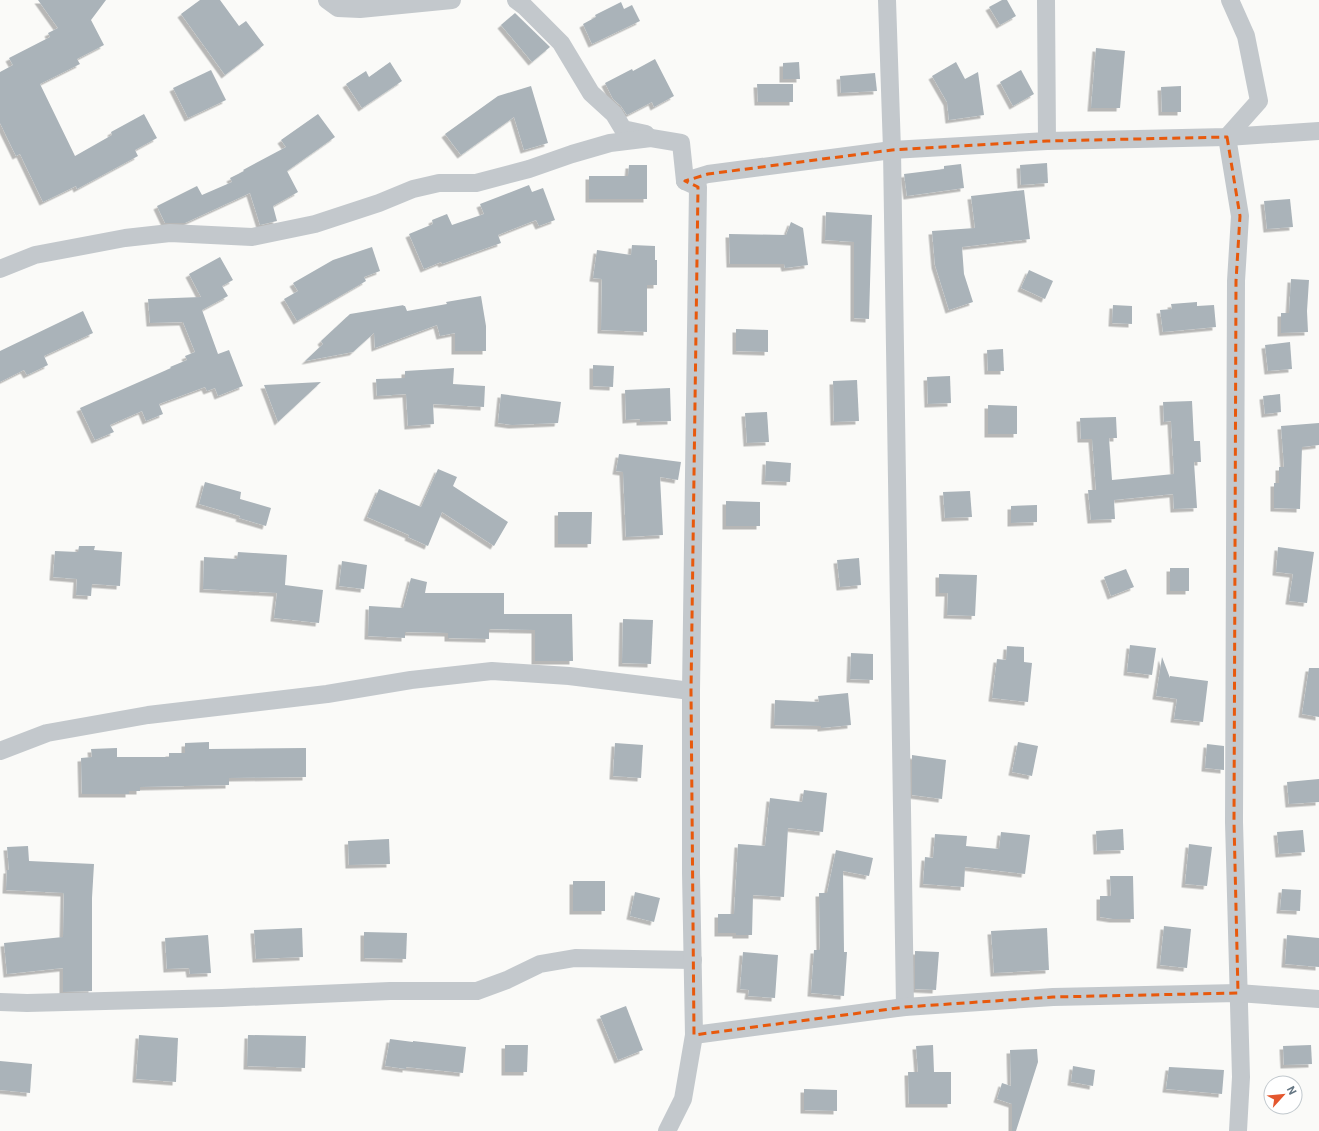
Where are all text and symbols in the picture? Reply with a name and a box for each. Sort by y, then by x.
north arrow [1263,1075,1303,1115]
text: N [1284,1084,1299,1097]

